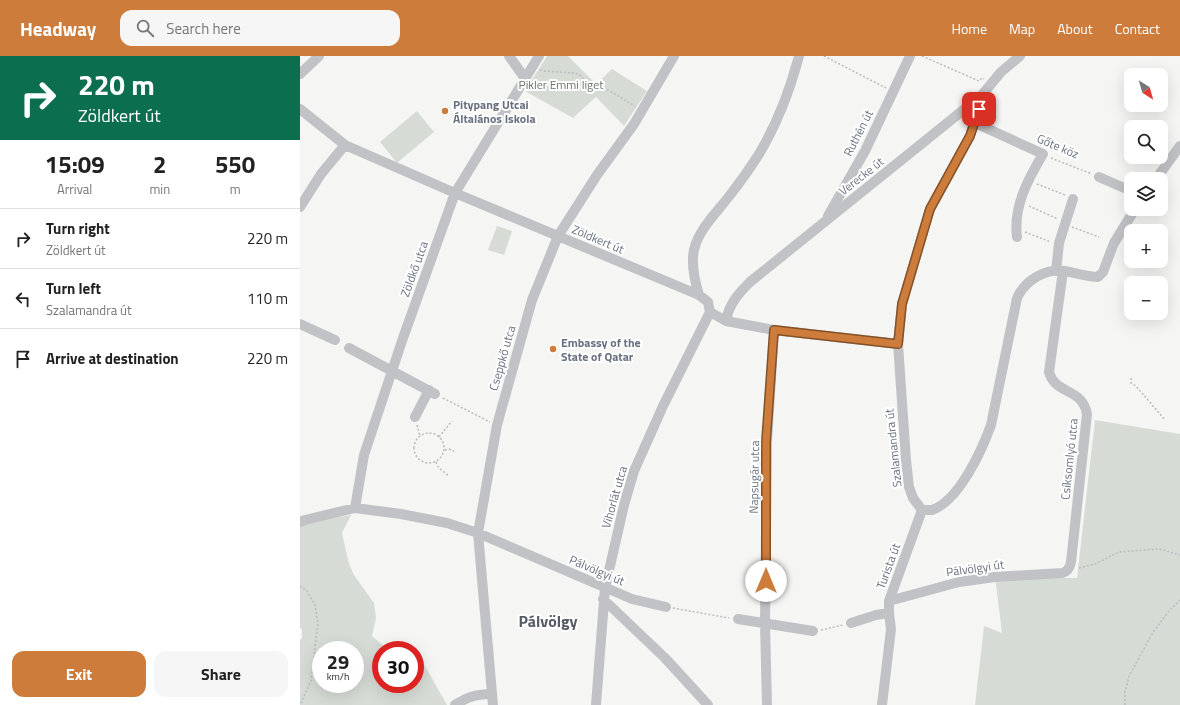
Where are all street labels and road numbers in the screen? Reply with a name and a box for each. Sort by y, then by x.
street label: Ruthén út [838,106,878,160]
street label: Gőte köz [1034,129,1082,163]
street label: Verecke út [834,152,888,200]
street label: Zöldkert út [569,220,628,259]
street label: Zöldkő utca [395,238,433,300]
street label: Cseppkő utca [484,323,520,393]
street label: Szalamandra út [879,407,907,488]
street label: Csíksomlyó utca [1055,417,1083,501]
street label: Napsugár utca [744,440,764,514]
street label: Vihorlát utca [596,464,632,530]
street label: Turista út [871,540,905,592]
street label: Pálvölgyi út [566,550,628,590]
street label: Pálvölgyi út [945,554,1006,581]

